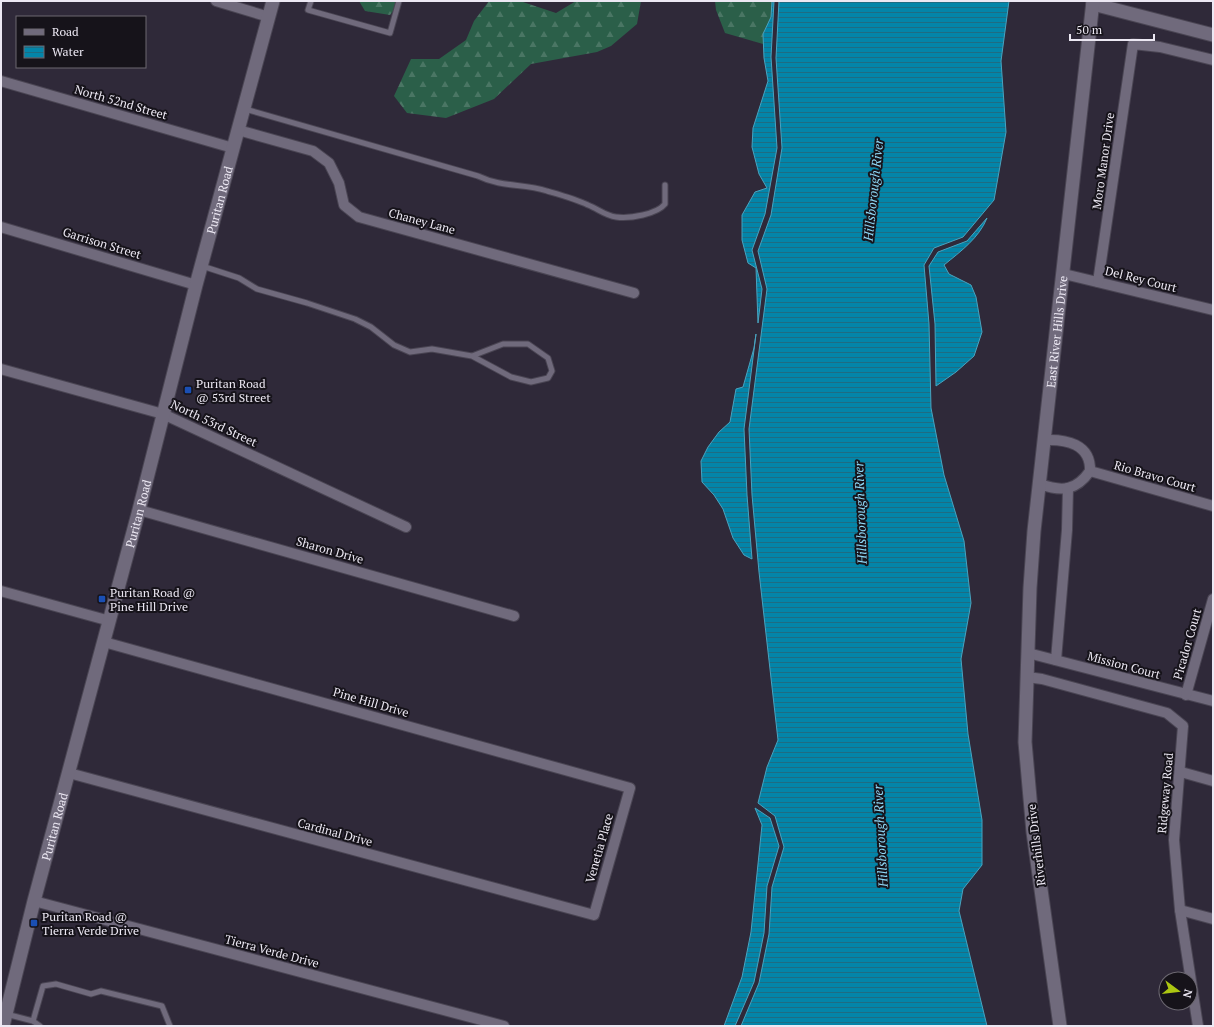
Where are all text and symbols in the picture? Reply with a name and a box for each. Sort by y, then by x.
legend [16,16,146,68]
scale bar [1070,16,1154,42]
text: 50 m [1076,22,1103,37]
text: Road [52,24,79,39]
text: Water [52,44,84,59]
street label: North 52nd Street [73,82,170,123]
street label: Moro Manor Drive [1089,112,1117,210]
water label: Hillsborough River [859,137,887,243]
street label: Puritan Road [203,164,236,235]
street label: Chaney Lane [387,205,457,237]
street label: Garrison Street [61,224,143,262]
street label: Del Rey Court [1104,263,1179,295]
street label: East River Hills Drive [1042,275,1070,389]
place label: Puritan Road @ 53rd Street [196,376,271,405]
marker: Puritan Road @ 53rd Street [183,385,193,395]
street label: North 53rd Street [168,396,260,450]
street label: Rio Bravo Court [1112,457,1198,495]
water label: Hillsborough River [849,460,871,566]
street label: Puritan Road [122,478,154,549]
street label: Sharon Drive [295,533,365,567]
place label: Puritan Road @ Pine Hill Drive [110,585,195,614]
marker: Puritan Road @ Pine Hill Drive [97,594,107,604]
street label: Picador Court [1170,606,1204,681]
street label: Mission Court [1086,648,1163,682]
street label: Pine Hill Drive [331,684,411,720]
street label: Ridgeway Road [1154,752,1176,834]
water label: Hillsborough River [868,783,892,889]
street label: Puritan Road [38,791,70,862]
street label: Riverhills Drive [1024,803,1048,887]
street label: Venetia Place [582,812,616,884]
street label: Cardinal Drive [296,815,374,849]
place label: Puritan Road @ Tierra Verde Drive [42,909,139,938]
marker: Puritan Road @ Tierra Verde Drive [29,918,39,928]
street label: Tierra Verde Drive [223,931,321,971]
north arrow [1158,971,1198,1011]
text: N [1180,988,1196,1000]

